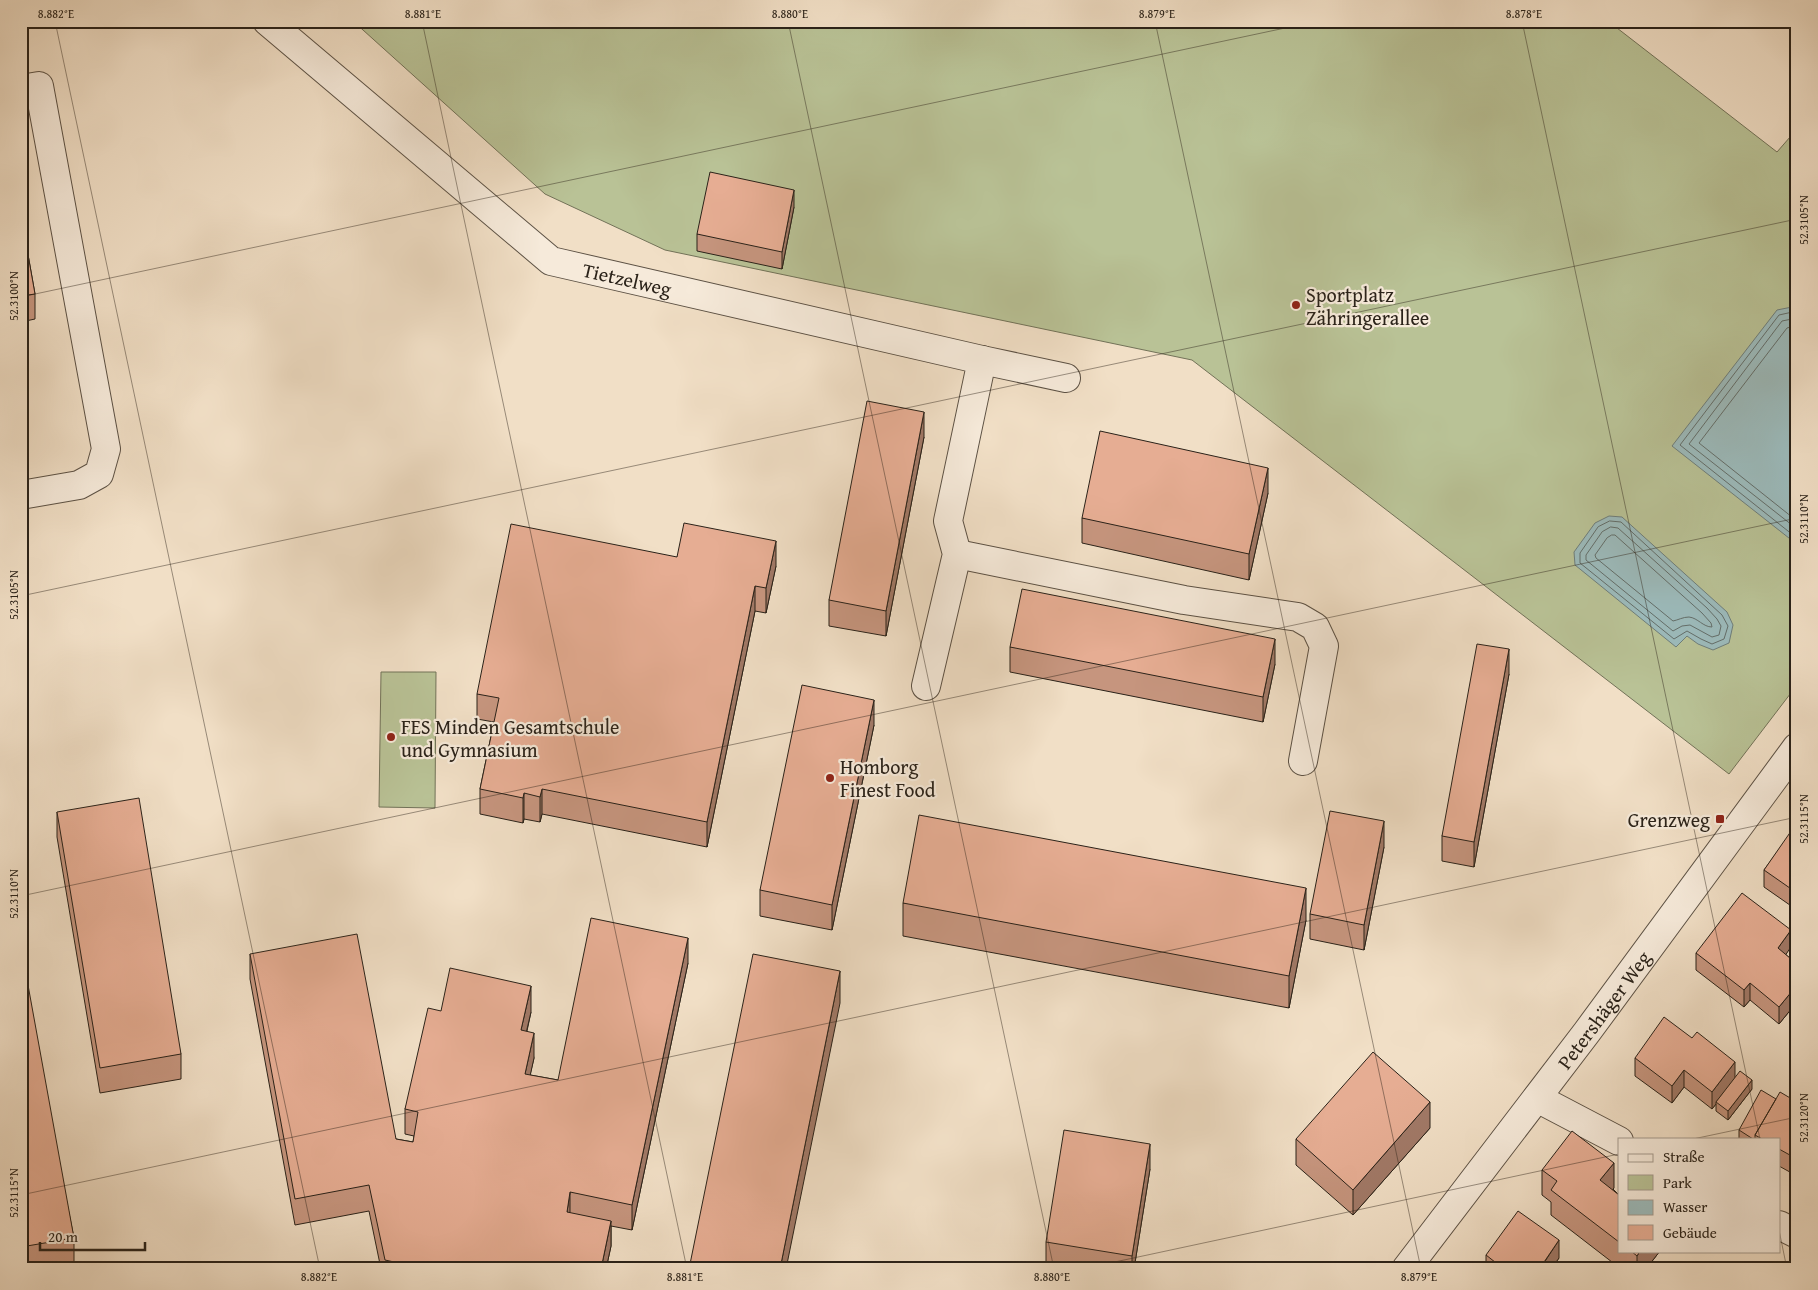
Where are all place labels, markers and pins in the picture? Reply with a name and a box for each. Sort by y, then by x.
place label: Sportplatz Zähringerallee [1306,280,1429,332]
marker: Sportplatz Zähringerallee [1290,299,1302,311]
place label: FES Minden Gesamtschule und Gymnasium [401,712,620,764]
marker: FES Minden Gesamtschule und Gymnasium [385,731,397,743]
place label: Homborg Finest Food [840,752,936,804]
marker: Homborg Finest Food [824,772,836,784]
place label: Grenzweg [1628,805,1710,834]
marker: Grenzweg [1714,813,1726,825]

